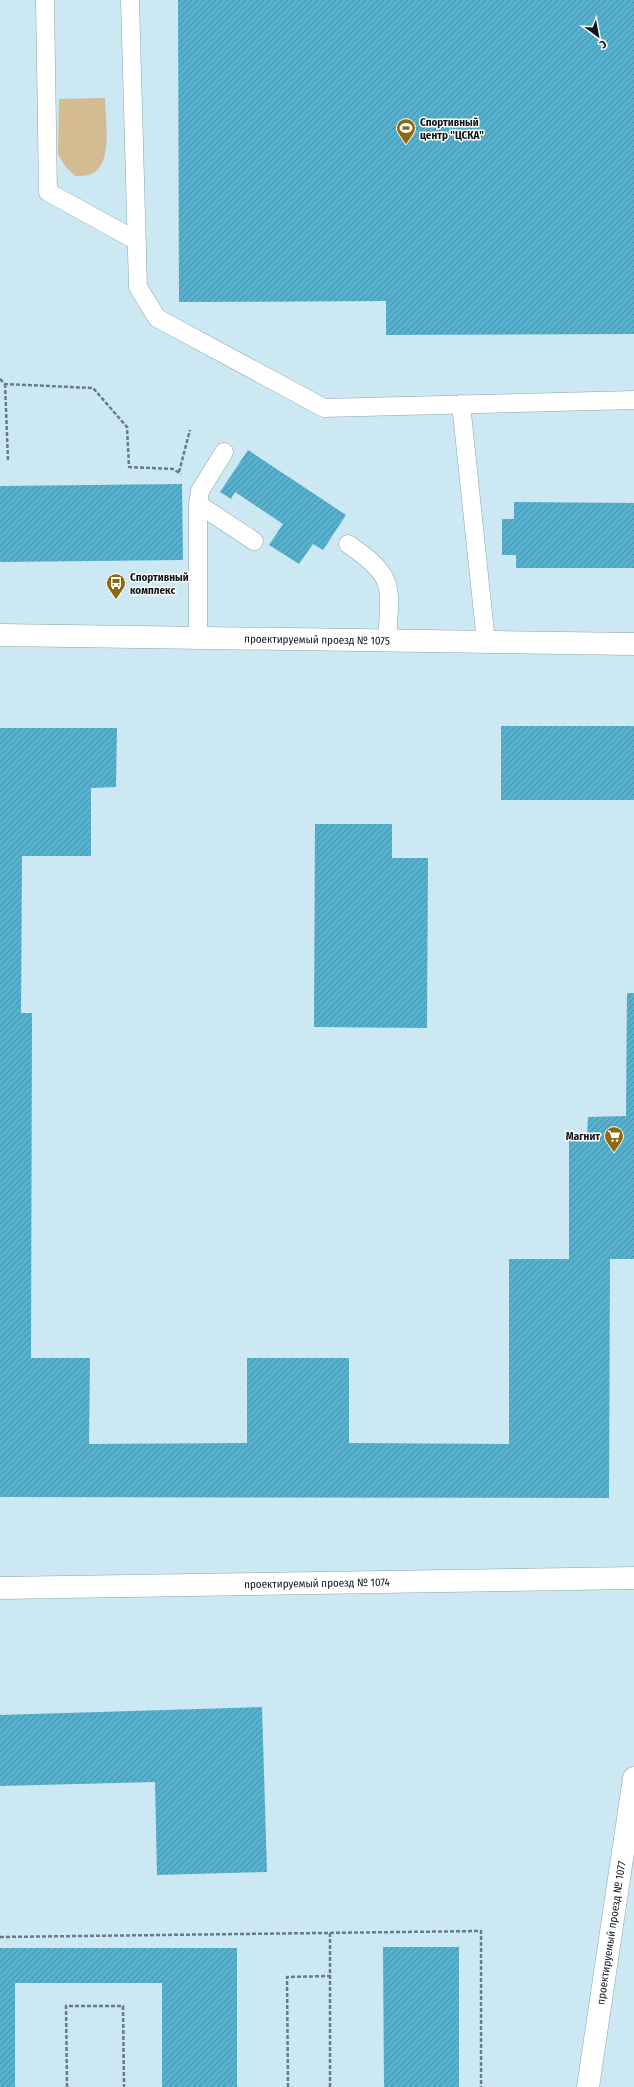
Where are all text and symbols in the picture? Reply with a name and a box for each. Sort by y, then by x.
north arrow [578,16,618,56]
text: С [597,37,609,51]
place label: Спортивный центр "ЦСКА" [420,116,484,142]
sports icon: Спортивный центр "ЦСКА" [395,117,417,145]
place label: Спортивный комплекс [130,571,189,597]
bus stop icon: Спортивный комплекс [105,572,127,600]
street label: проектируемый проезд № 1075 [244,632,390,648]
supermarket icon: Магнит [603,1125,625,1153]
place label: Магнит [566,1130,600,1143]
street label: проектируемый проезд № 1074 [244,1576,391,1591]
street label: проектируемый проезд № 1077 [594,1859,629,2006]

